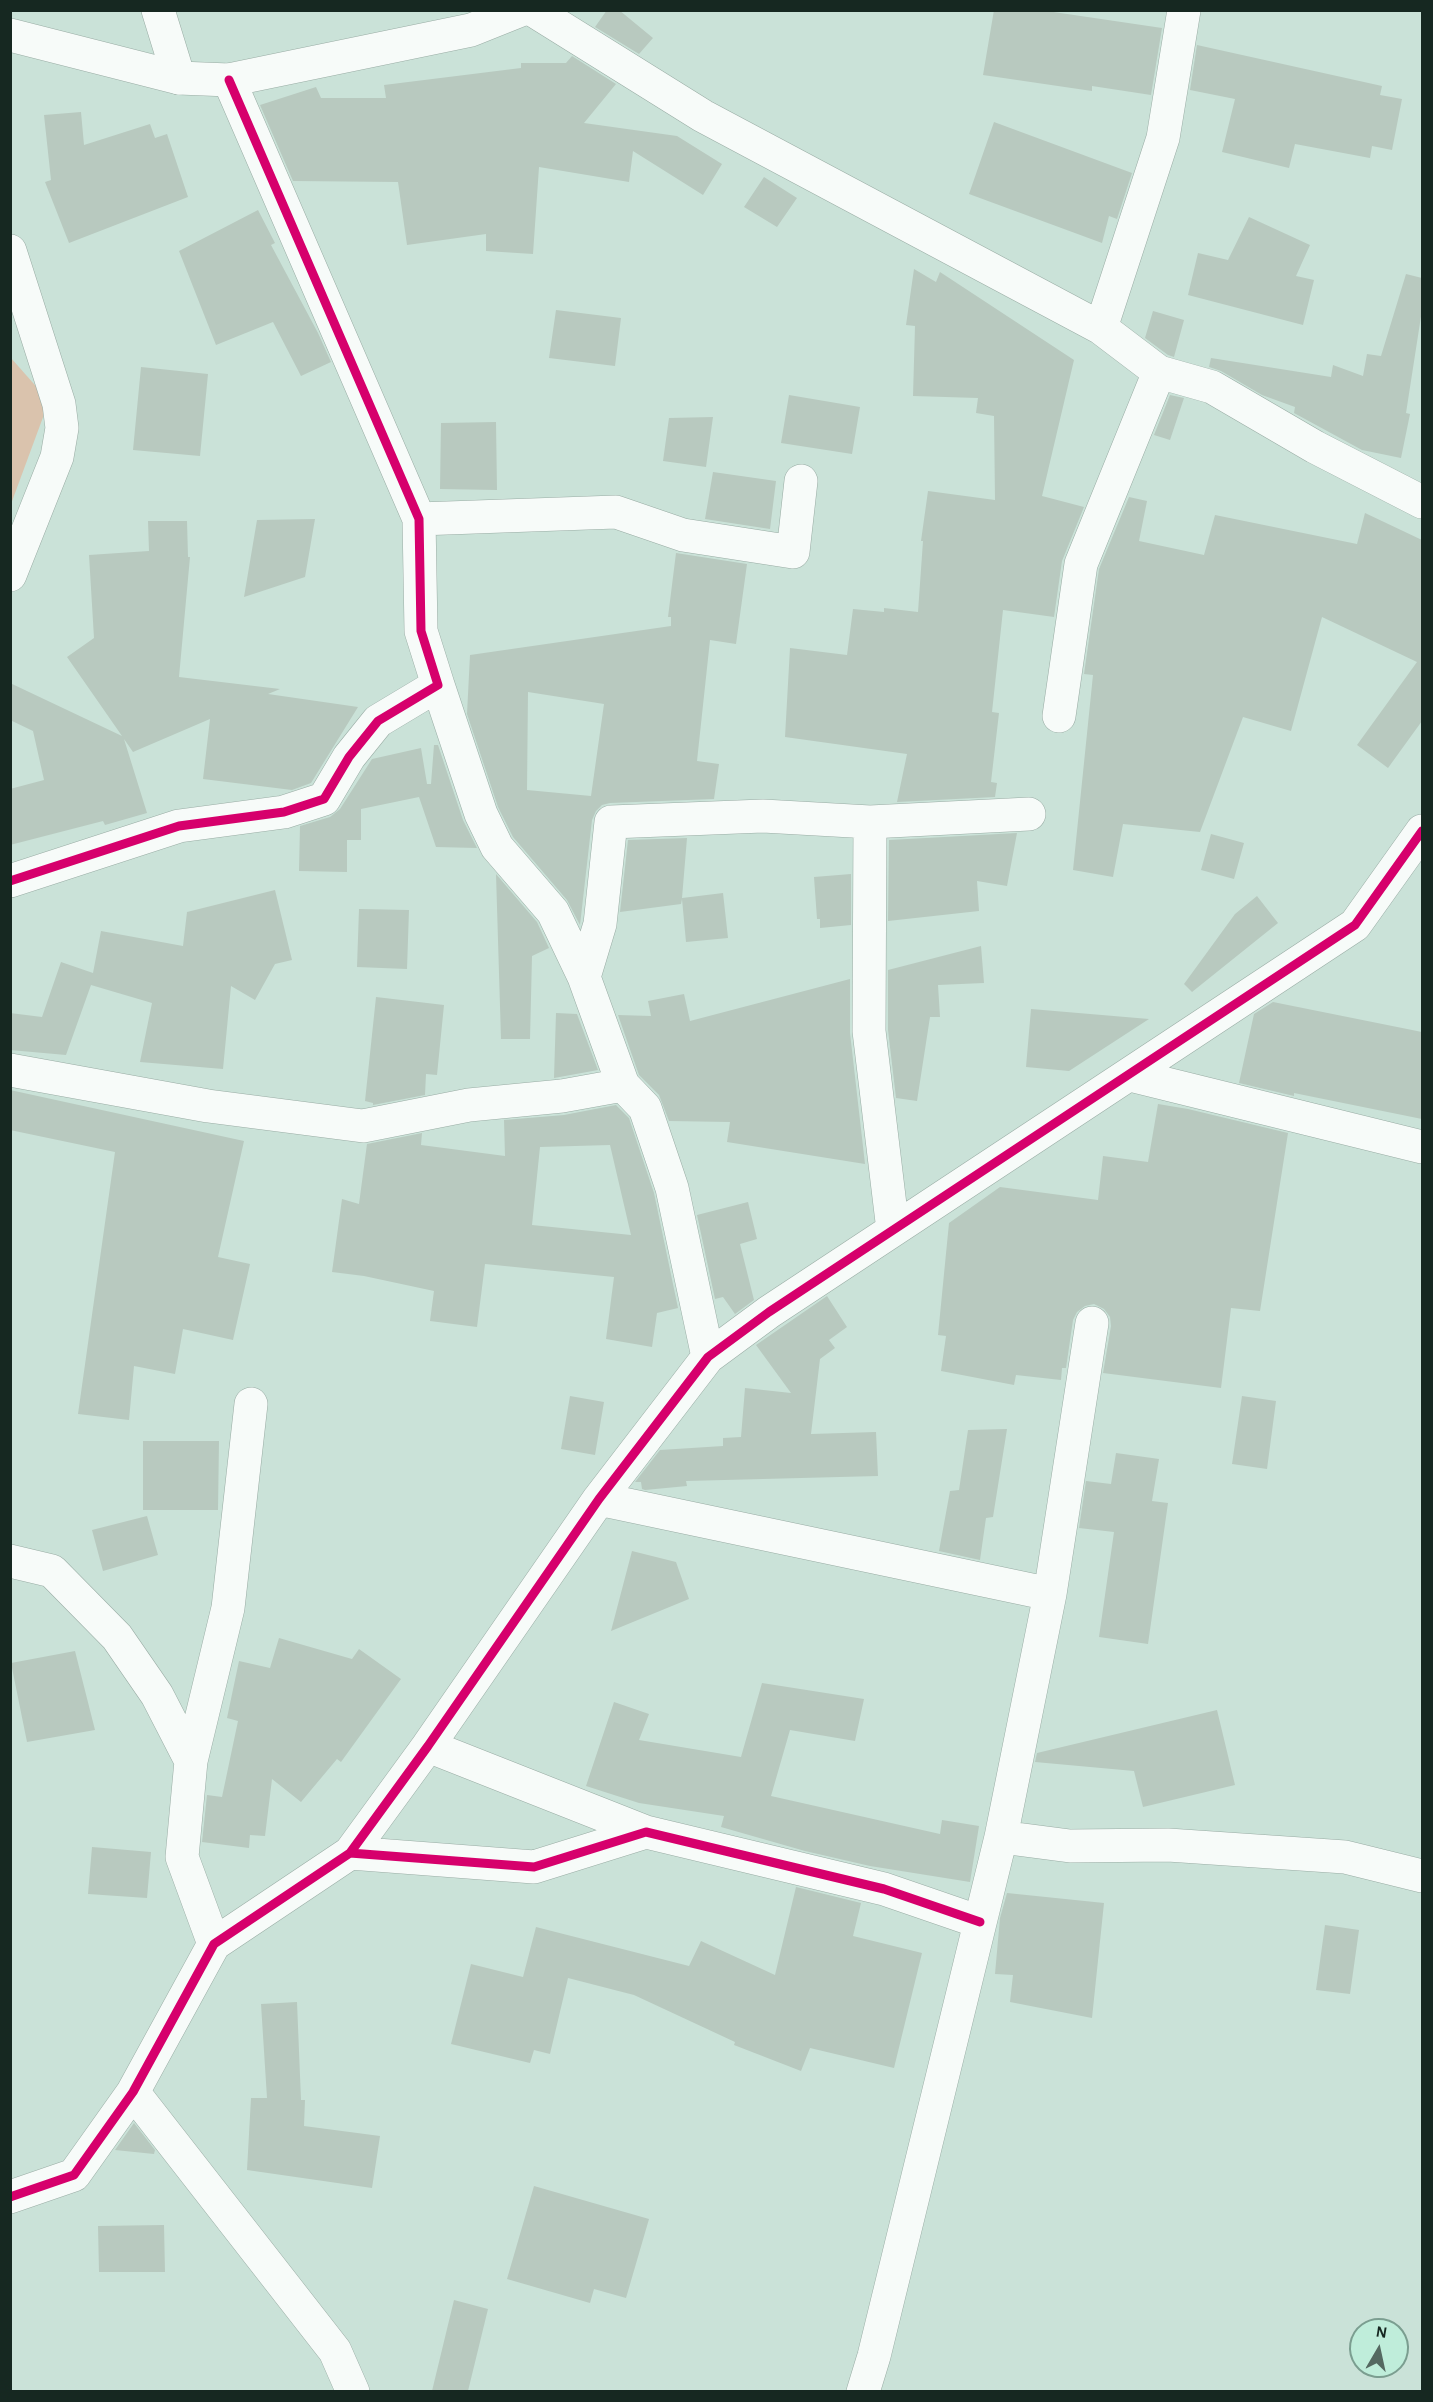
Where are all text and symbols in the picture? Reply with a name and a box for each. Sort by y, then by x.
north arrow [1349,2318,1409,2378]
text: N [1375,2323,1388,2341]

